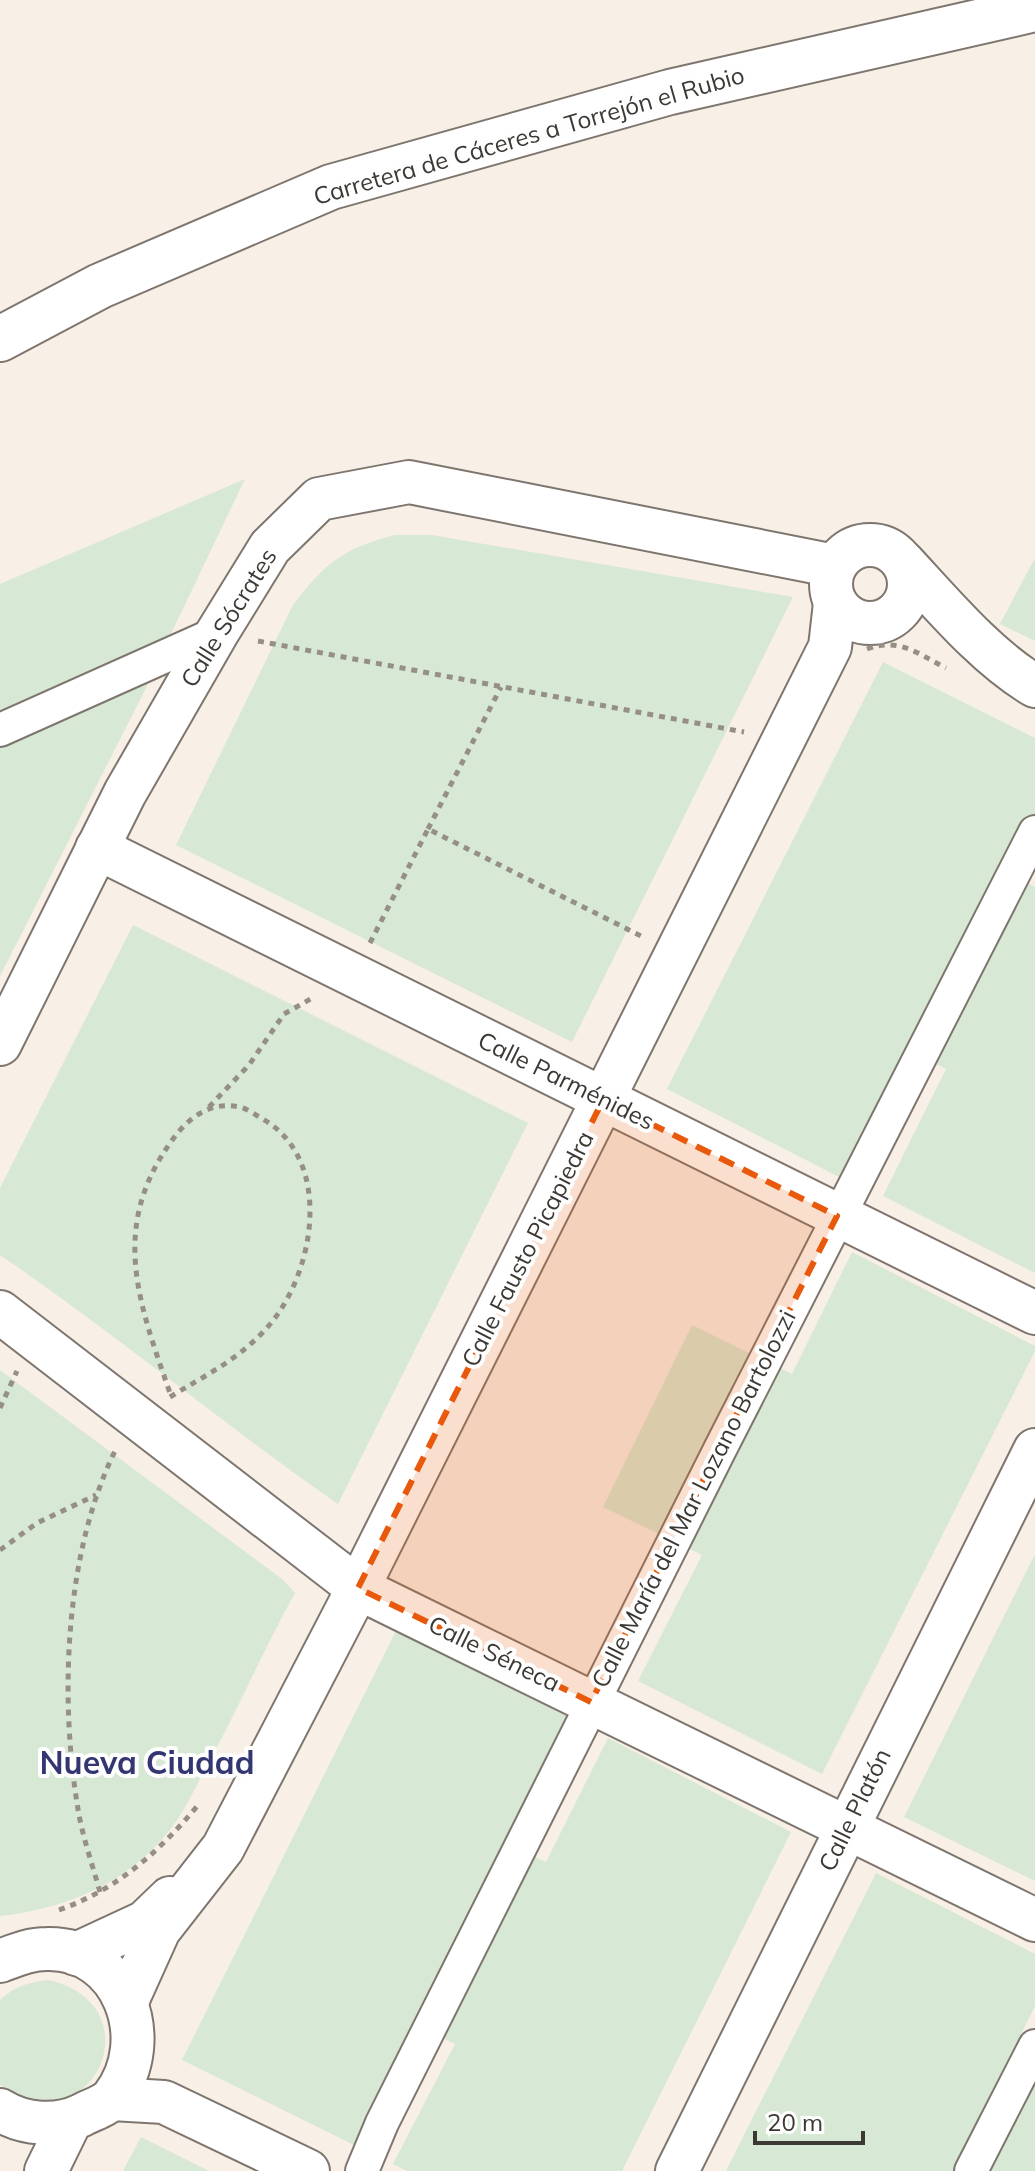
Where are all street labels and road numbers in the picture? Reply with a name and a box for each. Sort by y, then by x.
street label: Carretera de Cáceres a Torrejón el Rubio [310,59,748,211]
street label: Calle Sócrates [174,543,283,692]
street label: Calle Parménides [473,1024,660,1136]
street label: Calle Fausto Picapiedra [455,1126,600,1371]
street label: Calle María del Mar Lozano Bartolozzi [584,1305,802,1692]
street label: Calle Séneca [424,1608,565,1698]
street label: Calle Platón [811,1743,897,1876]

